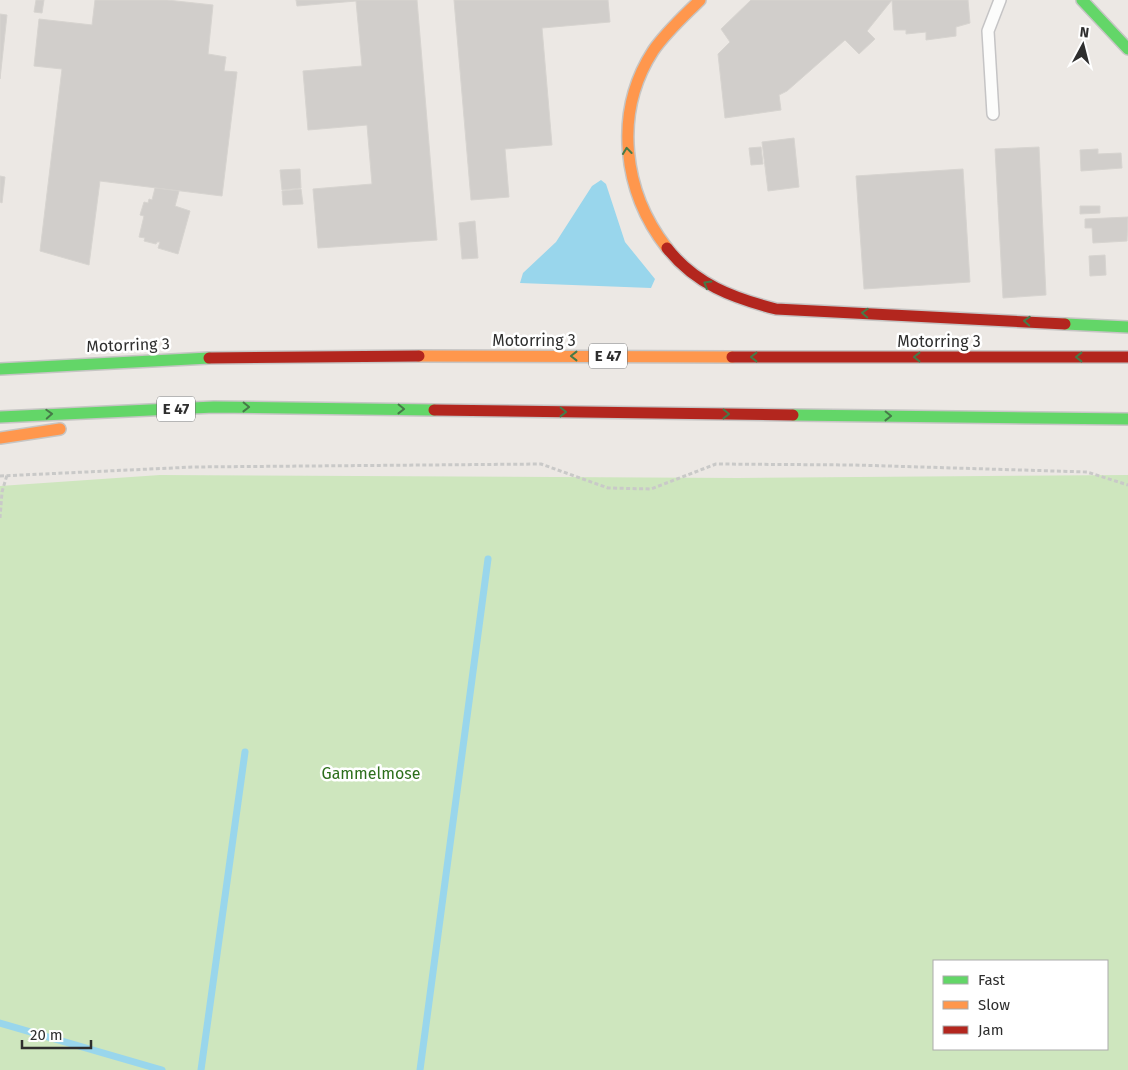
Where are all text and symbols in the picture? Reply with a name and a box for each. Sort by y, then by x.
north arrow [1058,20,1108,70]
text: N [1079,24,1090,42]
one-way arrow [622,147,633,155]
one-way arrow [704,281,713,291]
one-way arrow [860,308,868,319]
one-way arrow [1023,315,1031,326]
street label: Motorring 3 [492,331,576,350]
street label: Motorring 3 [897,332,981,351]
street label: Motorring 3 [86,334,170,356]
road number: E 47 [589,344,627,368]
one-way arrow [570,351,578,361]
one-way arrow [750,352,758,362]
one-way arrow [913,352,920,362]
one-way arrow [1075,352,1083,362]
road number: E 47 [157,396,195,422]
one-way arrow [242,402,250,412]
one-way arrow [397,404,405,414]
one-way arrow [559,406,567,417]
one-way arrow [45,409,53,420]
one-way arrow [722,409,730,419]
one-way arrow [884,411,892,421]
park label: Gammelmose [322,764,420,783]
legend [933,960,1108,1050]
text: Fast [978,971,1005,989]
text: Slow [978,996,1010,1014]
scale bar [22,1018,91,1050]
text: Jam [978,1021,1004,1039]
text: 20 m [30,1026,63,1044]

